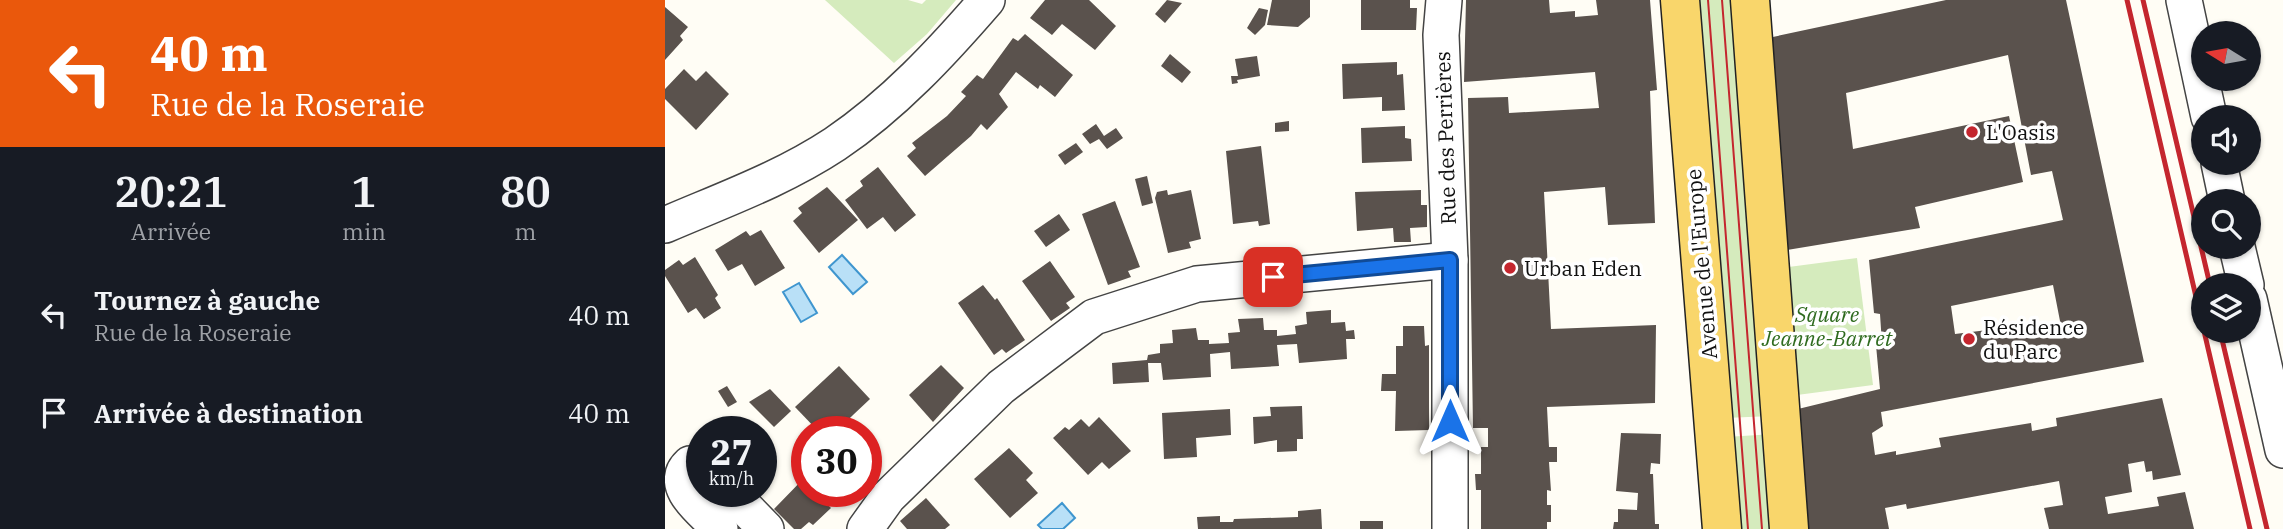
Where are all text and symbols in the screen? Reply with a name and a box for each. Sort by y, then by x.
text: 40 m [150,21,268,84]
north arrow [2191,21,2261,91]
map controls [2191,21,2261,343]
icon: left [35,28,126,119]
street label: Rue des Perrières [1428,51,1462,225]
text: Rue de la Roseraie [150,83,425,125]
button: sound [2191,105,2261,175]
place label: L'Oasis [1986,118,2055,146]
marker: L'Oasis [1964,124,1980,140]
text: 20:21 [114,164,228,219]
text: 1 [351,164,377,219]
text: 80 [500,164,551,219]
street label: Avenue de l'Europe [1679,168,1723,360]
button: search [2191,189,2261,259]
text: Arrivée [131,216,211,246]
text: min [342,216,386,246]
text: m [514,216,536,246]
pin [1243,247,1303,307]
place label: Urban Eden [1524,254,1642,282]
icon: arrive [1254,258,1292,296]
marker: Urban Eden [1502,260,1518,276]
button: layers [2191,273,2261,343]
text: Tournez à gauche [94,283,320,317]
icon: left [35,296,73,334]
text: 40 m [568,298,630,332]
park label: Square Jeanne-Barret [1761,300,1893,352]
place label: Résidence du Parc [1983,313,2084,365]
text: Rue de la Roseraie [94,317,292,347]
marker: Résidence du Parc [1961,331,1977,347]
position arrow [1413,384,1487,458]
icon: arrive [35,394,73,432]
text: Arrivée à destination [94,396,363,430]
text: 40 m [568,396,630,430]
speed limit sign: 30 [791,416,882,507]
text: 27 [710,429,753,475]
text: km/h [709,467,754,490]

